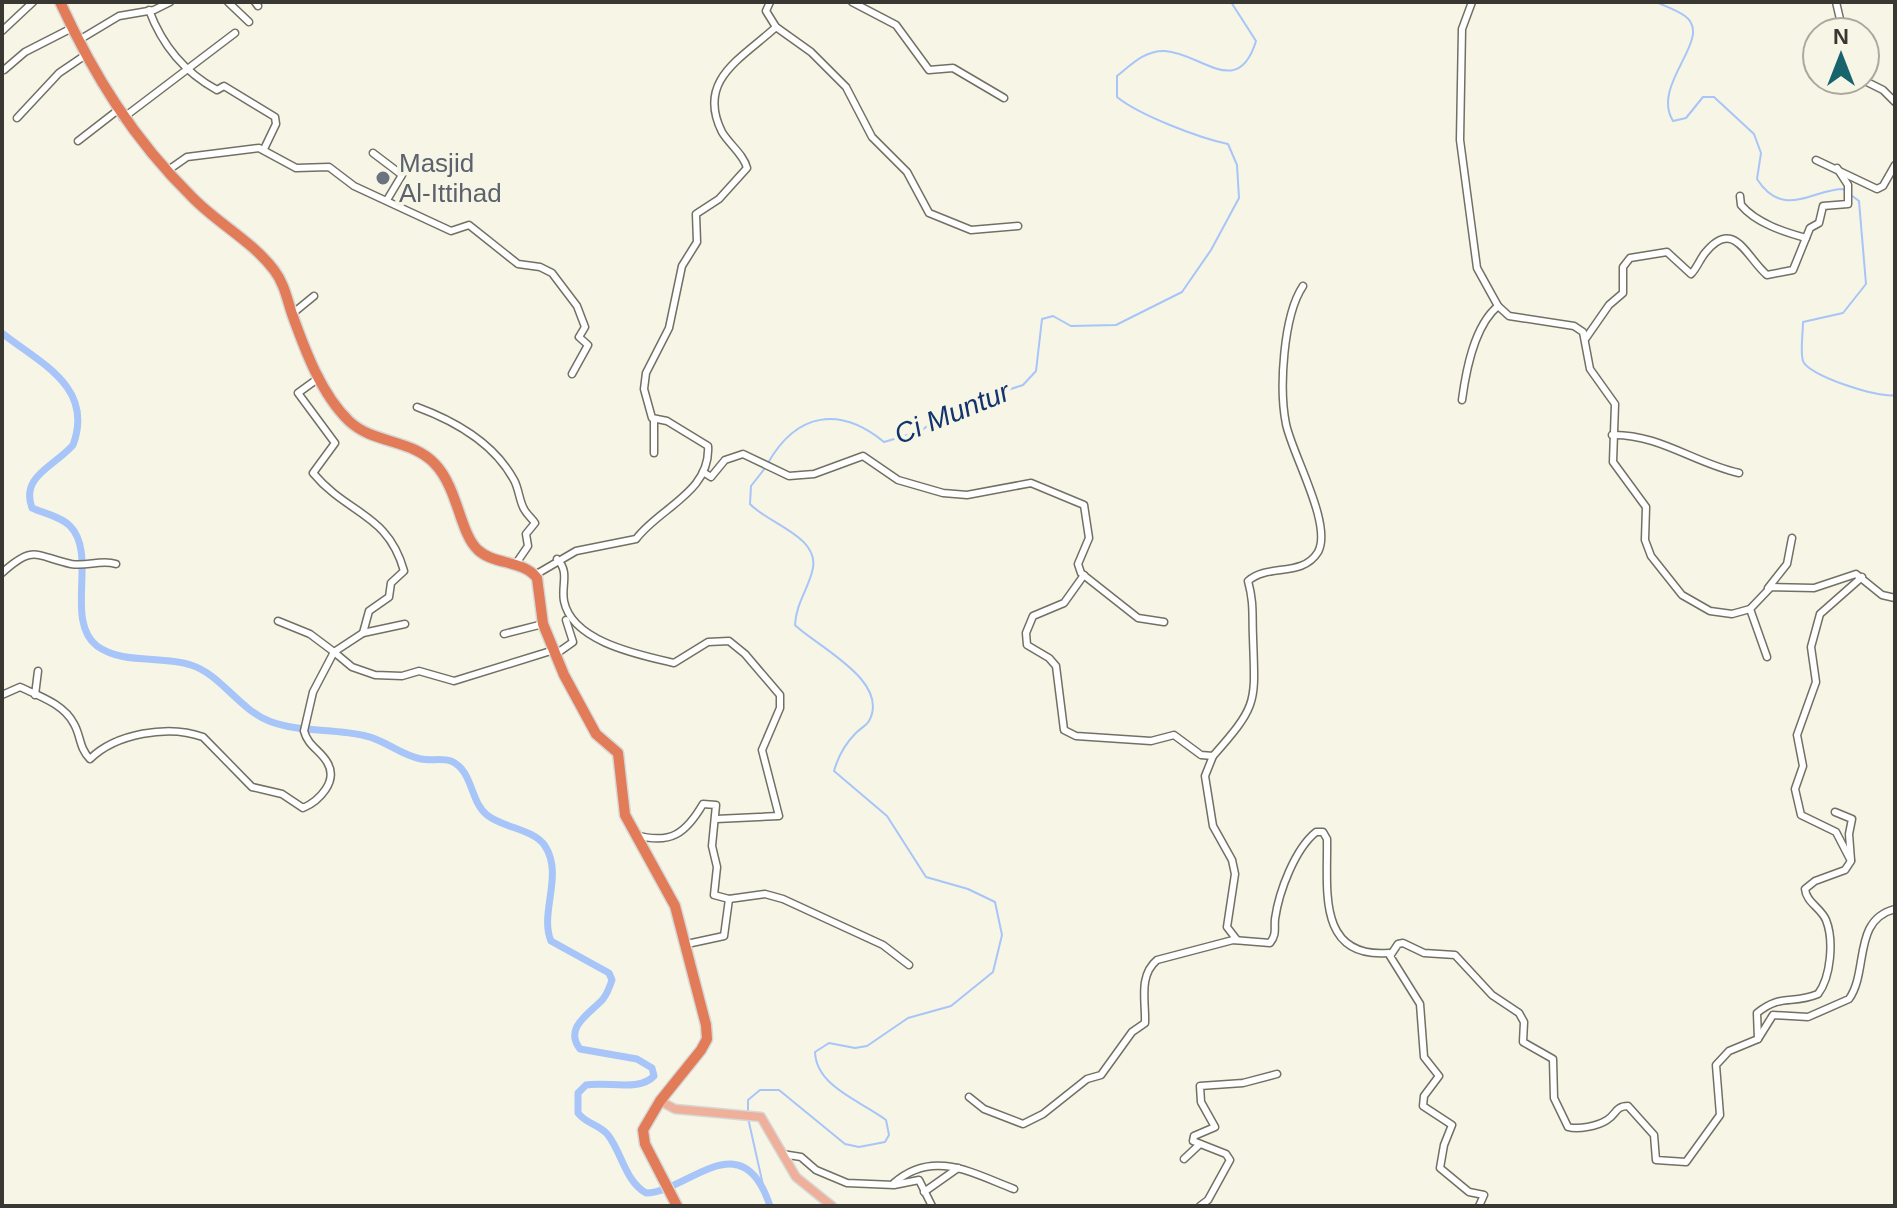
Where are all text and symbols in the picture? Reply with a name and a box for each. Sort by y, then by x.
north arrow [1801,16,1881,96]
text: N [1833,24,1849,49]
place label: Masjid Al-Ittihad [399,148,502,208]
marker: Masjid Al-Ittihad [374,169,392,187]
water label: Ci Muntur [890,375,1016,450]

